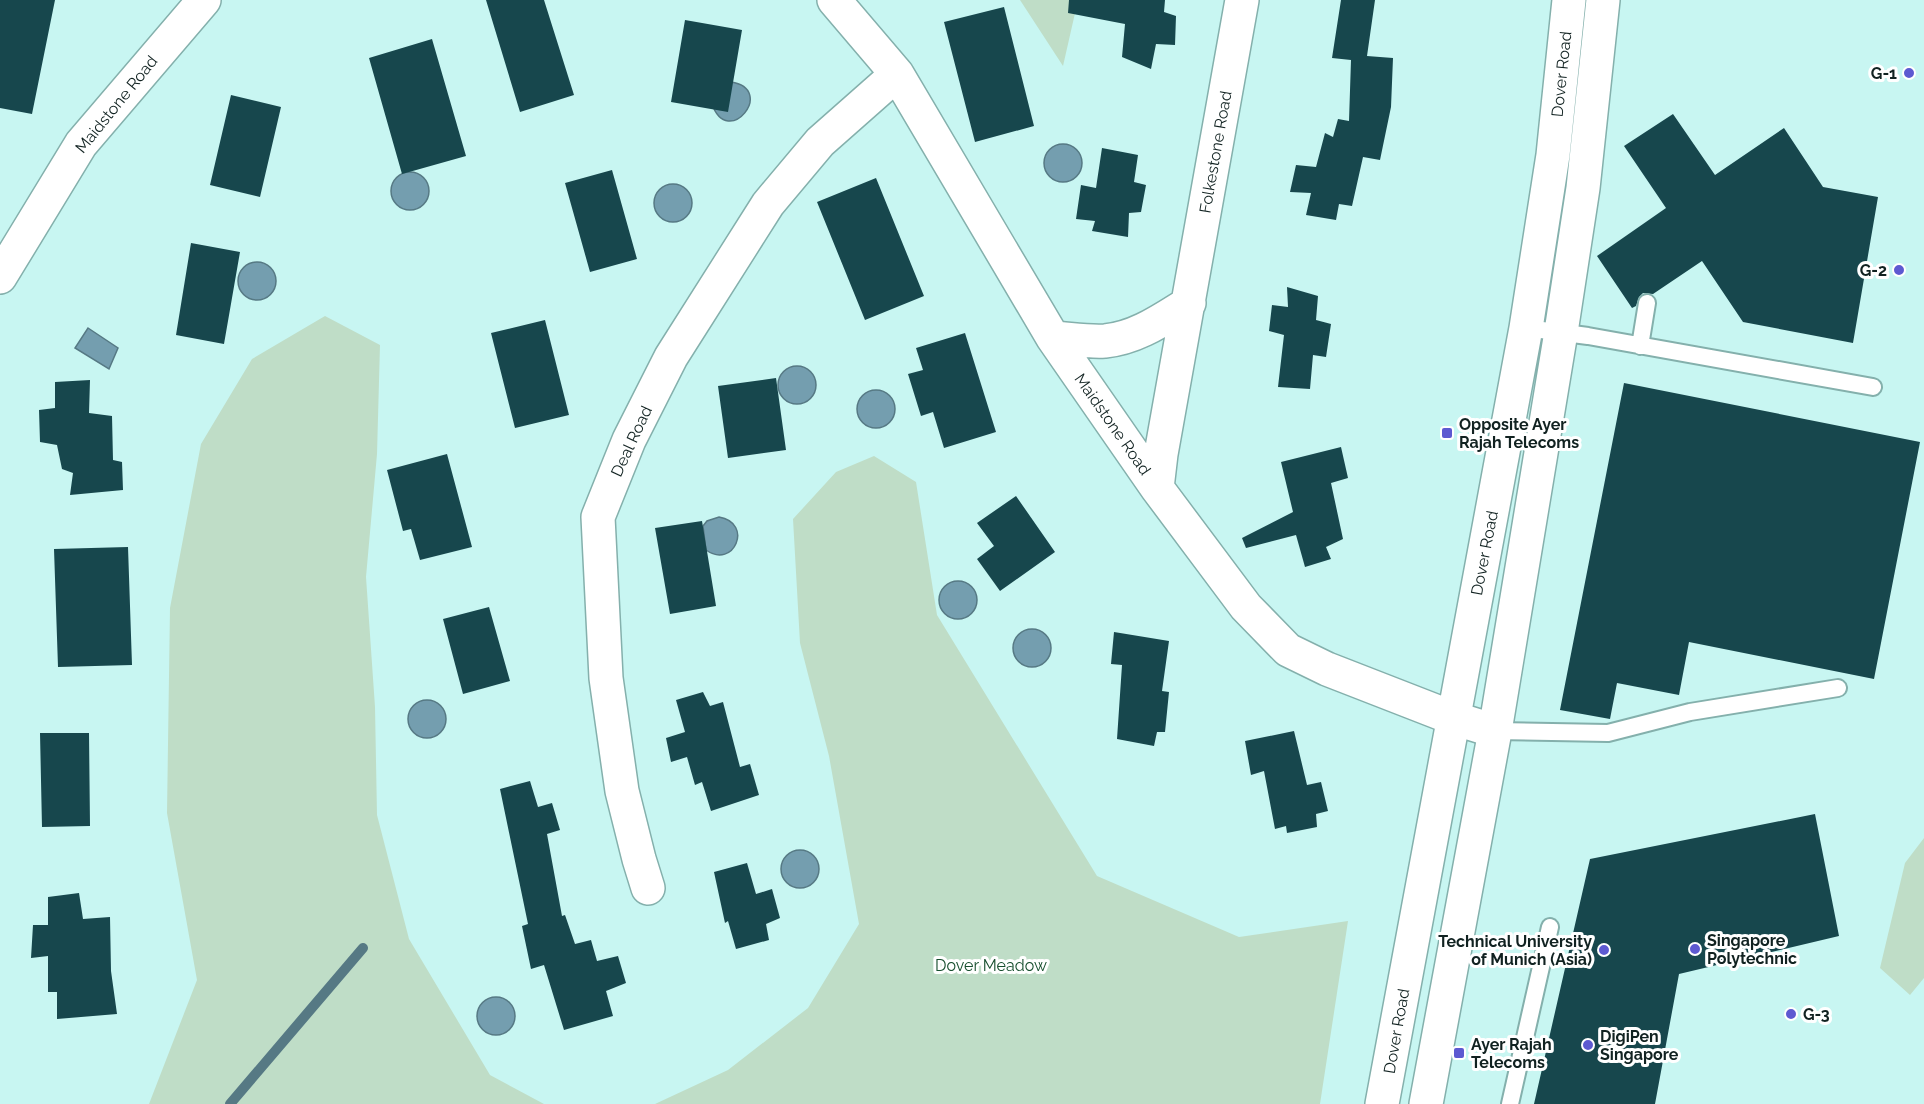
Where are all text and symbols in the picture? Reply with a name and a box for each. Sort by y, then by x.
street label: Dover Road [1548,30,1575,118]
street label: Maidstone Road [71,52,161,157]
place label: G-1 [1871,64,1897,83]
marker: G-1 [1902,66,1916,80]
street label: Folkestone Road [1195,89,1236,215]
place label: G-2 [1860,261,1887,280]
marker: G-2 [1892,263,1906,277]
street label: Maidstone Road [1070,370,1155,479]
street label: Deal Road [607,403,656,480]
place label: Opposite Ayer Rajah Telecoms [1459,415,1579,452]
marker: Opposite Ayer Rajah Telecoms [1440,426,1454,440]
street label: Dover Road [1467,509,1502,597]
place label: Singapore Polytechnic [1707,931,1797,968]
place label: Technical University of Munich (Asia) [1438,932,1592,969]
marker: Singapore Polytechnic [1688,942,1702,956]
marker: Technical University of Munich (Asia) [1597,943,1611,957]
park label: Dover Meadow [935,956,1047,975]
street label: Dover Road [1380,987,1413,1075]
place label: G-3 [1803,1005,1830,1024]
marker: G-3 [1784,1007,1798,1021]
place label: DigiPen Singapore [1600,1027,1679,1064]
place label: Ayer Rajah Telecoms [1471,1035,1552,1072]
marker: DigiPen Singapore [1581,1038,1595,1052]
marker: Ayer Rajah Telecoms [1452,1046,1466,1060]

